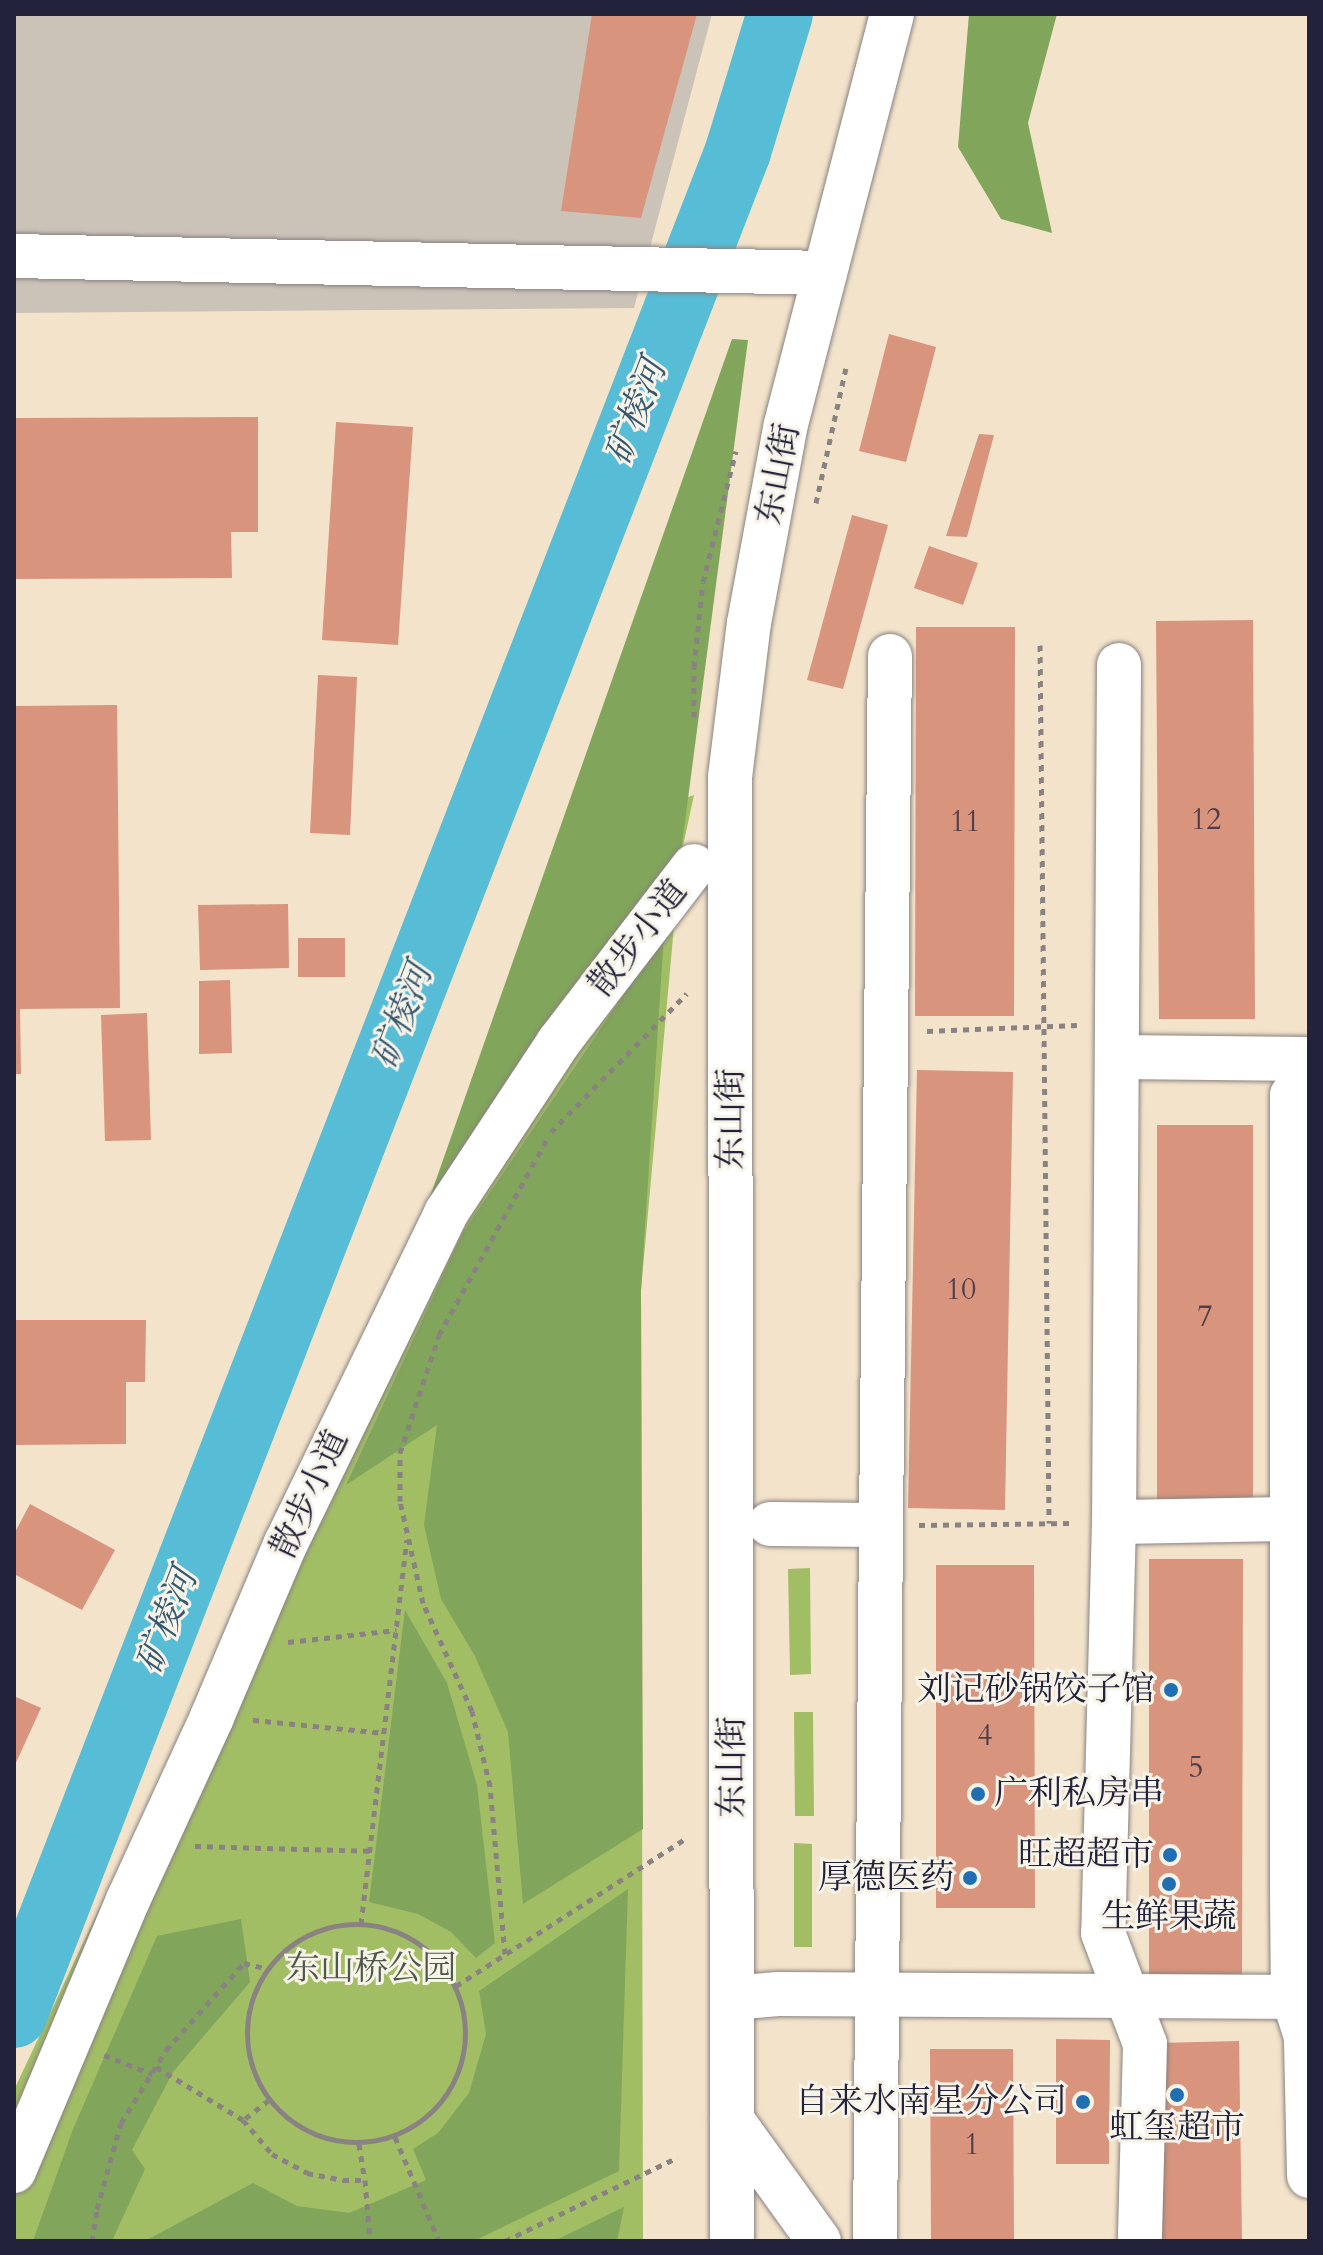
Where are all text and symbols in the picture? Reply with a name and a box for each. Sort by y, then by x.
water label: 矿棱河 [596,354,676,470]
street label: 东山街 [748,420,808,528]
house number: 12 [1191,802,1221,838]
house number: 11 [950,804,980,840]
street label: 散步小道 [580,872,696,1004]
water label: 矿棱河 [362,958,442,1074]
street label: 东山街 [711,1068,751,1170]
house number: 10 [946,1272,976,1308]
house number: 7 [1197,1299,1213,1335]
street label: 散步小道 [263,1424,357,1564]
water label: 矿棱河 [127,1563,207,1679]
place label: 刘记砂锅饺子馆 [917,1670,1155,1710]
marker: 刘记砂锅饺子馆 [1162,1681,1180,1699]
street label: 东山街 [712,1716,752,1818]
house number: 4 [977,1718,993,1754]
house number: 5 [1188,1750,1204,1786]
place label: 广利私房串 [994,1774,1164,1814]
marker: 广利私房串 [969,1785,987,1803]
place label: 旺超超市 [1018,1835,1154,1875]
marker: 旺超超市 [1161,1846,1179,1864]
place label: 厚德医药 [818,1858,954,1898]
marker: 厚德医药 [961,1869,979,1887]
marker: 生鲜果蔬 [1160,1875,1178,1893]
place label: 生鲜果蔬 [1101,1897,1237,1937]
park label: 东山桥公园 [286,1949,456,1989]
place label: 自来水南星分公司 [795,2082,1067,2122]
marker: 虹玺超市 [1168,2086,1186,2104]
marker: 自来水南星分公司 [1074,2093,1092,2111]
place label: 虹玺超市 [1109,2108,1245,2148]
house number: 1 [964,2127,980,2163]

